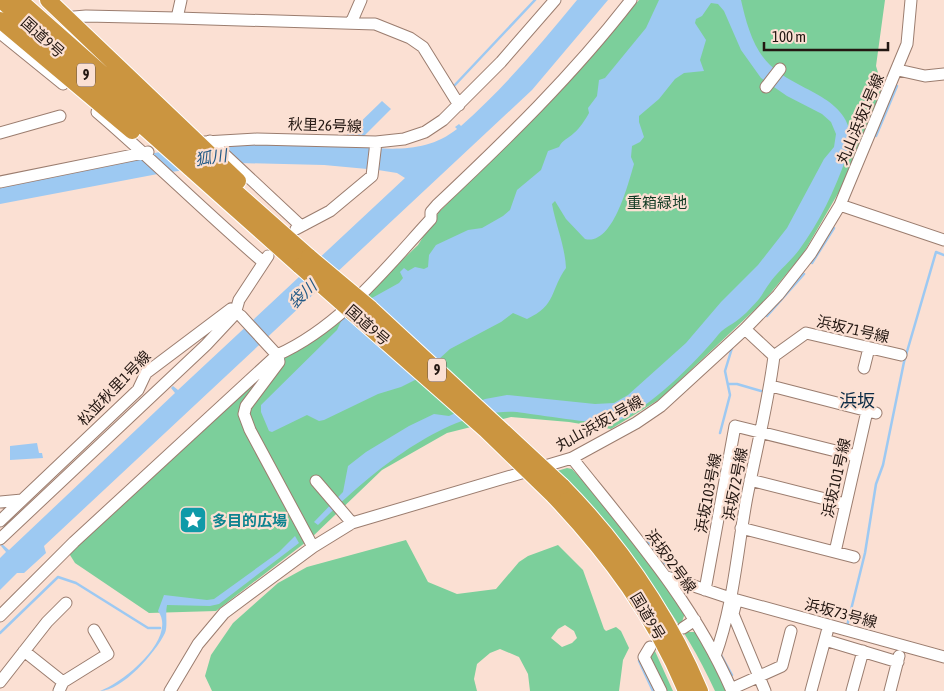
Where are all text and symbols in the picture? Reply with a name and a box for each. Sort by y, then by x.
street label: 国道9号 [18,13,68,61]
scale bar [764,20,888,52]
text: 100 m [772,28,806,45]
road number: 9 [77,64,95,86]
street label: 丸山浜坂1号線 [833,71,887,167]
street label: 秋里26号線 [288,115,362,135]
water label: 狐川 [194,146,230,168]
park label: 重箱緑地 [627,194,687,211]
water label: 袋川 [284,275,321,311]
street label: 国道9号 [343,302,393,348]
street label: 浜坂71号線 [815,312,891,346]
street label: 松並秋里1号線 [74,347,154,429]
road number: 9 [428,358,446,382]
district label: 浜坂 [839,390,875,411]
street label: 丸山浜坂1号線 [552,392,646,454]
street label: 浜坂101号線 [819,437,853,519]
street label: 浜坂72号線 [720,446,750,522]
street label: 浜坂103号線 [692,452,724,534]
place icon: 多目的広場 [178,505,208,535]
place label: 多目的広場 [212,512,287,529]
street label: 浜坂92号線 [642,526,700,596]
street label: 国道9号 [627,589,669,643]
street label: 浜坂73号線 [803,595,879,631]

